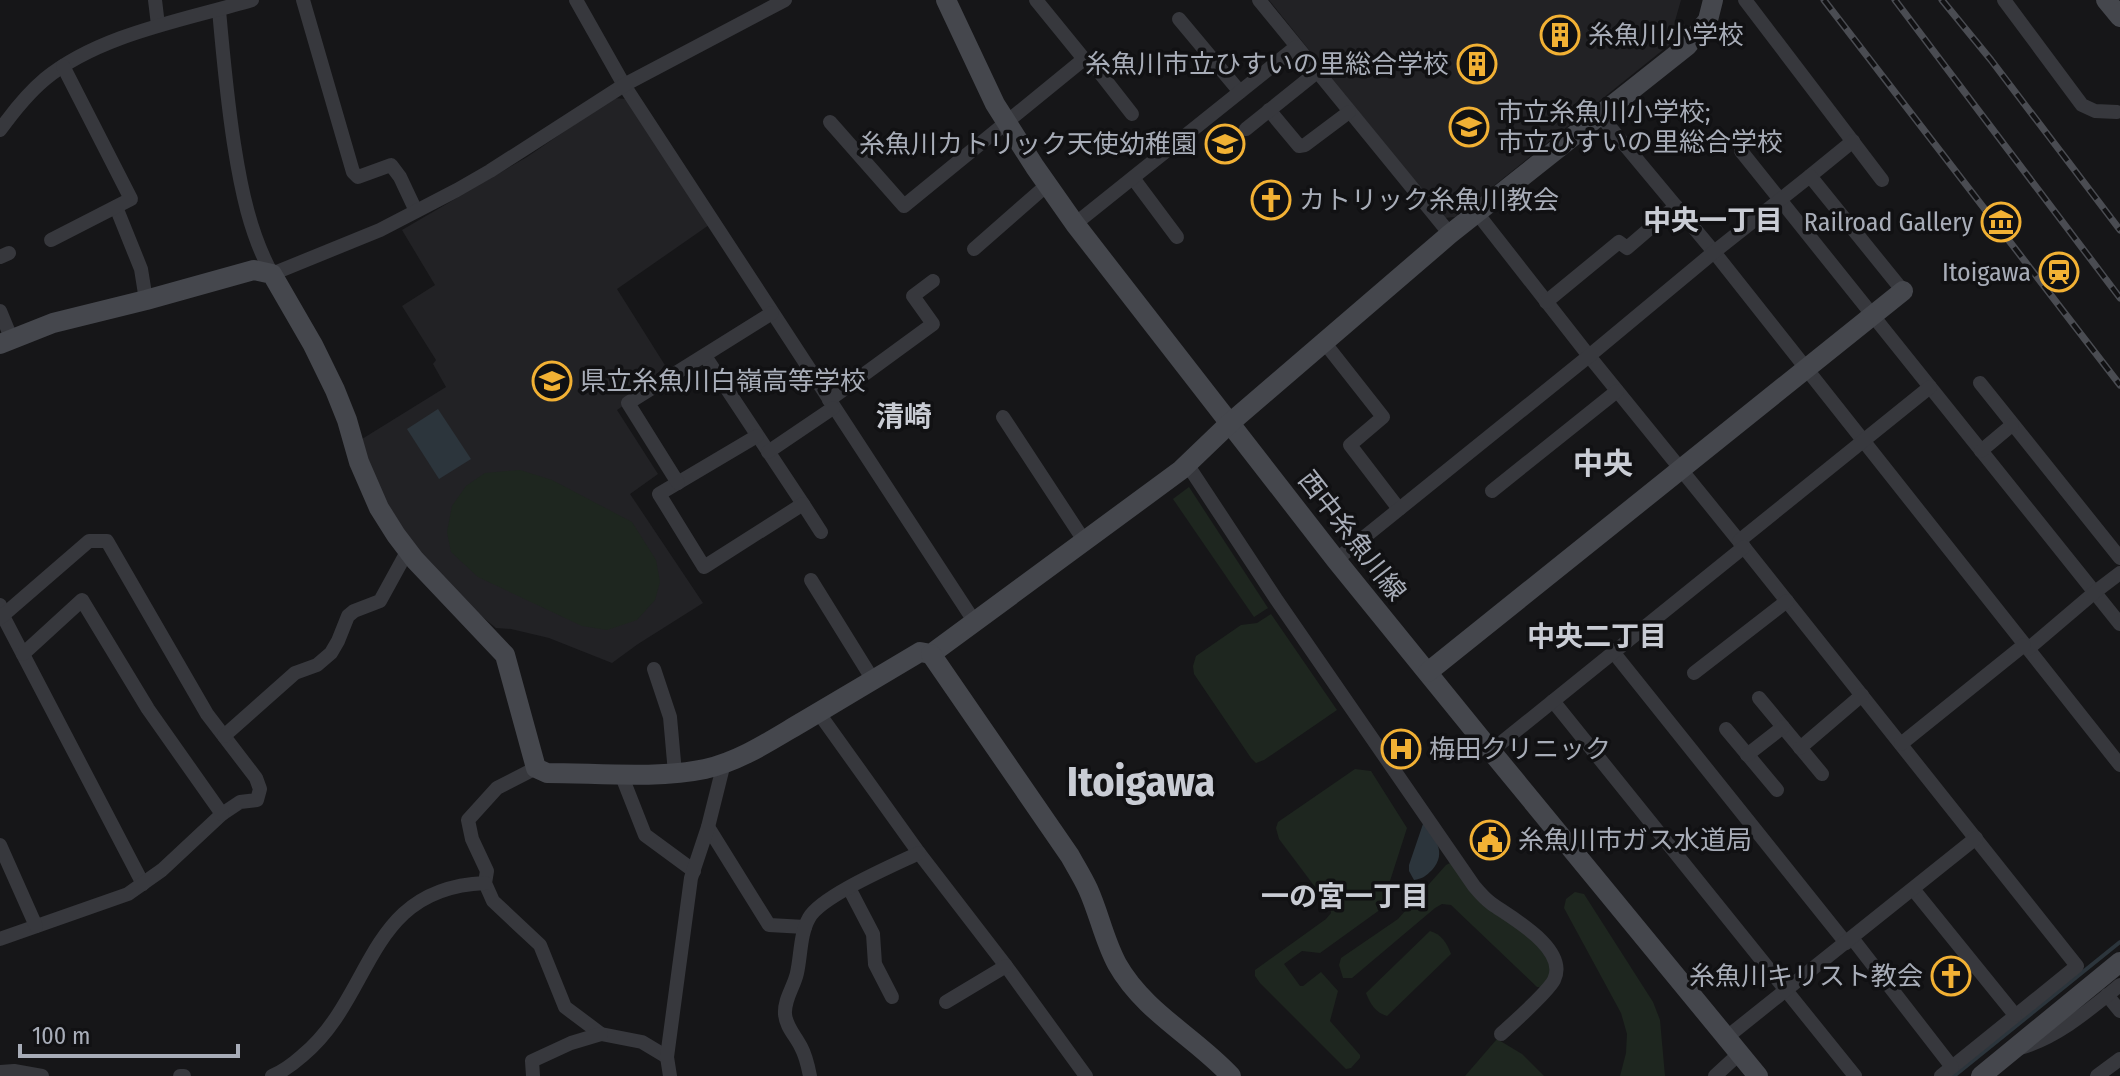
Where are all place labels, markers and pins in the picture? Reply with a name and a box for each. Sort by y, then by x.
building icon: 糸魚川小学校 [1539,14,1581,56]
place label: 糸魚川小学校 [1588,20,1744,51]
building icon: 糸魚川市立ひすいの里総合学校 [1456,43,1498,85]
place label: 糸魚川市立ひすいの里総合学校 [1085,49,1449,80]
place label: 市立糸魚川小学校; 市立ひすいの里総合学校 [1497,97,1783,158]
school or university icon: 市立糸魚川小学校; 市立ひすいの里総合学校 [1448,106,1490,148]
school or university icon: 糸魚川カトリック天使幼稚園 [1204,123,1246,165]
place label: 糸魚川カトリック天使幼稚園 [859,129,1197,160]
church icon: カトリック糸魚川教会 [1250,179,1292,221]
place label: カトリック糸魚川教会 [1299,185,1559,216]
museum icon: Railroad Gallery [1980,201,2022,243]
place label: Railroad Gallery [1804,207,1973,238]
station icon: Itoigawa [2038,251,2080,293]
place label: Itoigawa [1942,257,2031,288]
school or university icon: 県立糸魚川白嶺高等学校 [531,360,573,402]
place label: 県立糸魚川白嶺高等学校 [580,366,866,397]
hospital icon: 梅田クリニック [1380,728,1422,770]
place label: 梅田クリニック [1429,734,1611,765]
public building icon: 糸魚川市ガス水道局 [1469,819,1511,861]
place label: 糸魚川市ガス水道局 [1518,825,1752,856]
church icon: 糸魚川キリスト教会 [1930,955,1972,997]
place label: 糸魚川キリスト教会 [1689,961,1923,992]

